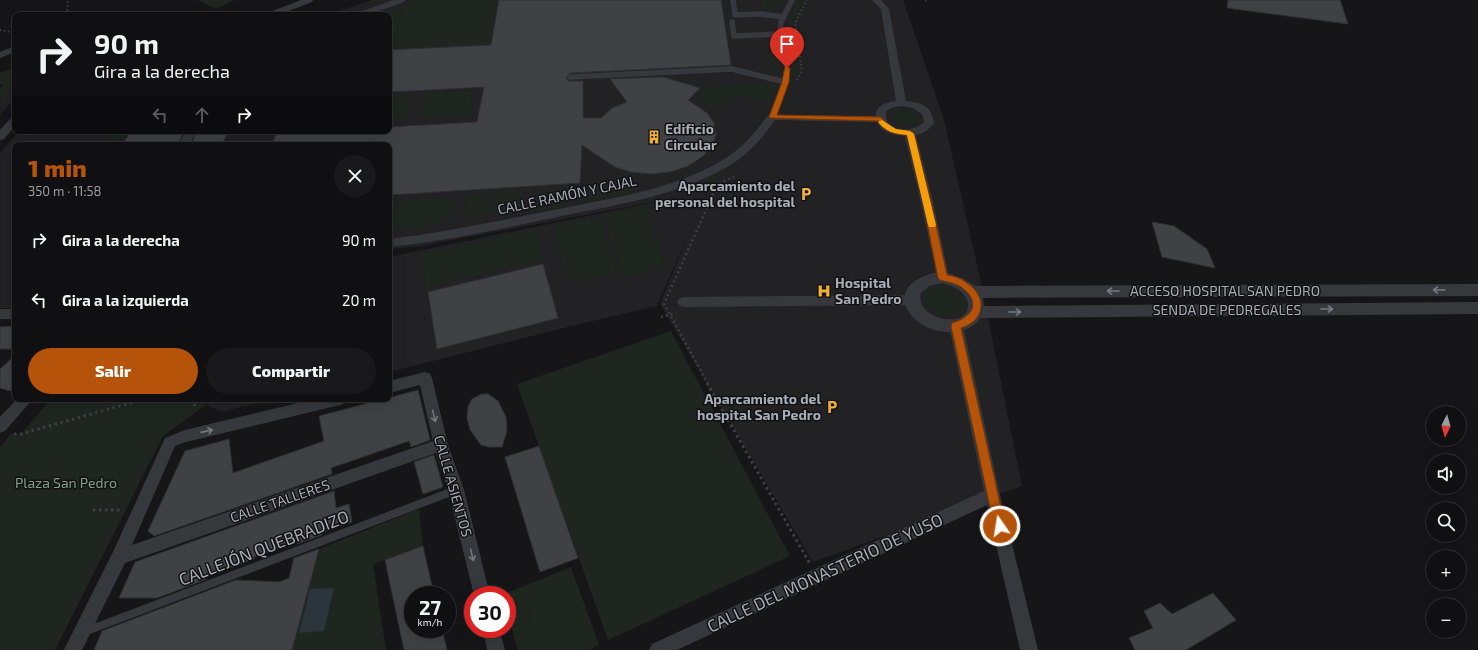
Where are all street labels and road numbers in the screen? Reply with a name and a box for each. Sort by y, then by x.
street label: CALLE RAMÓN Y CAJAL [496,171,638,218]
street label: ACCESO HOSPITAL SAN PEDRO [1130,282,1320,299]
street label: SENDA DE PEDREGALES [1153,301,1302,318]
street label: CALLE ASIENTOS [431,433,476,539]
street label: CALLE TALLERES [228,475,332,526]
street label: CALLEJÓN QUEBRADIZO [176,505,352,590]
street label: CALLE DEL MONASTERIO DE YUSO [703,509,946,636]

